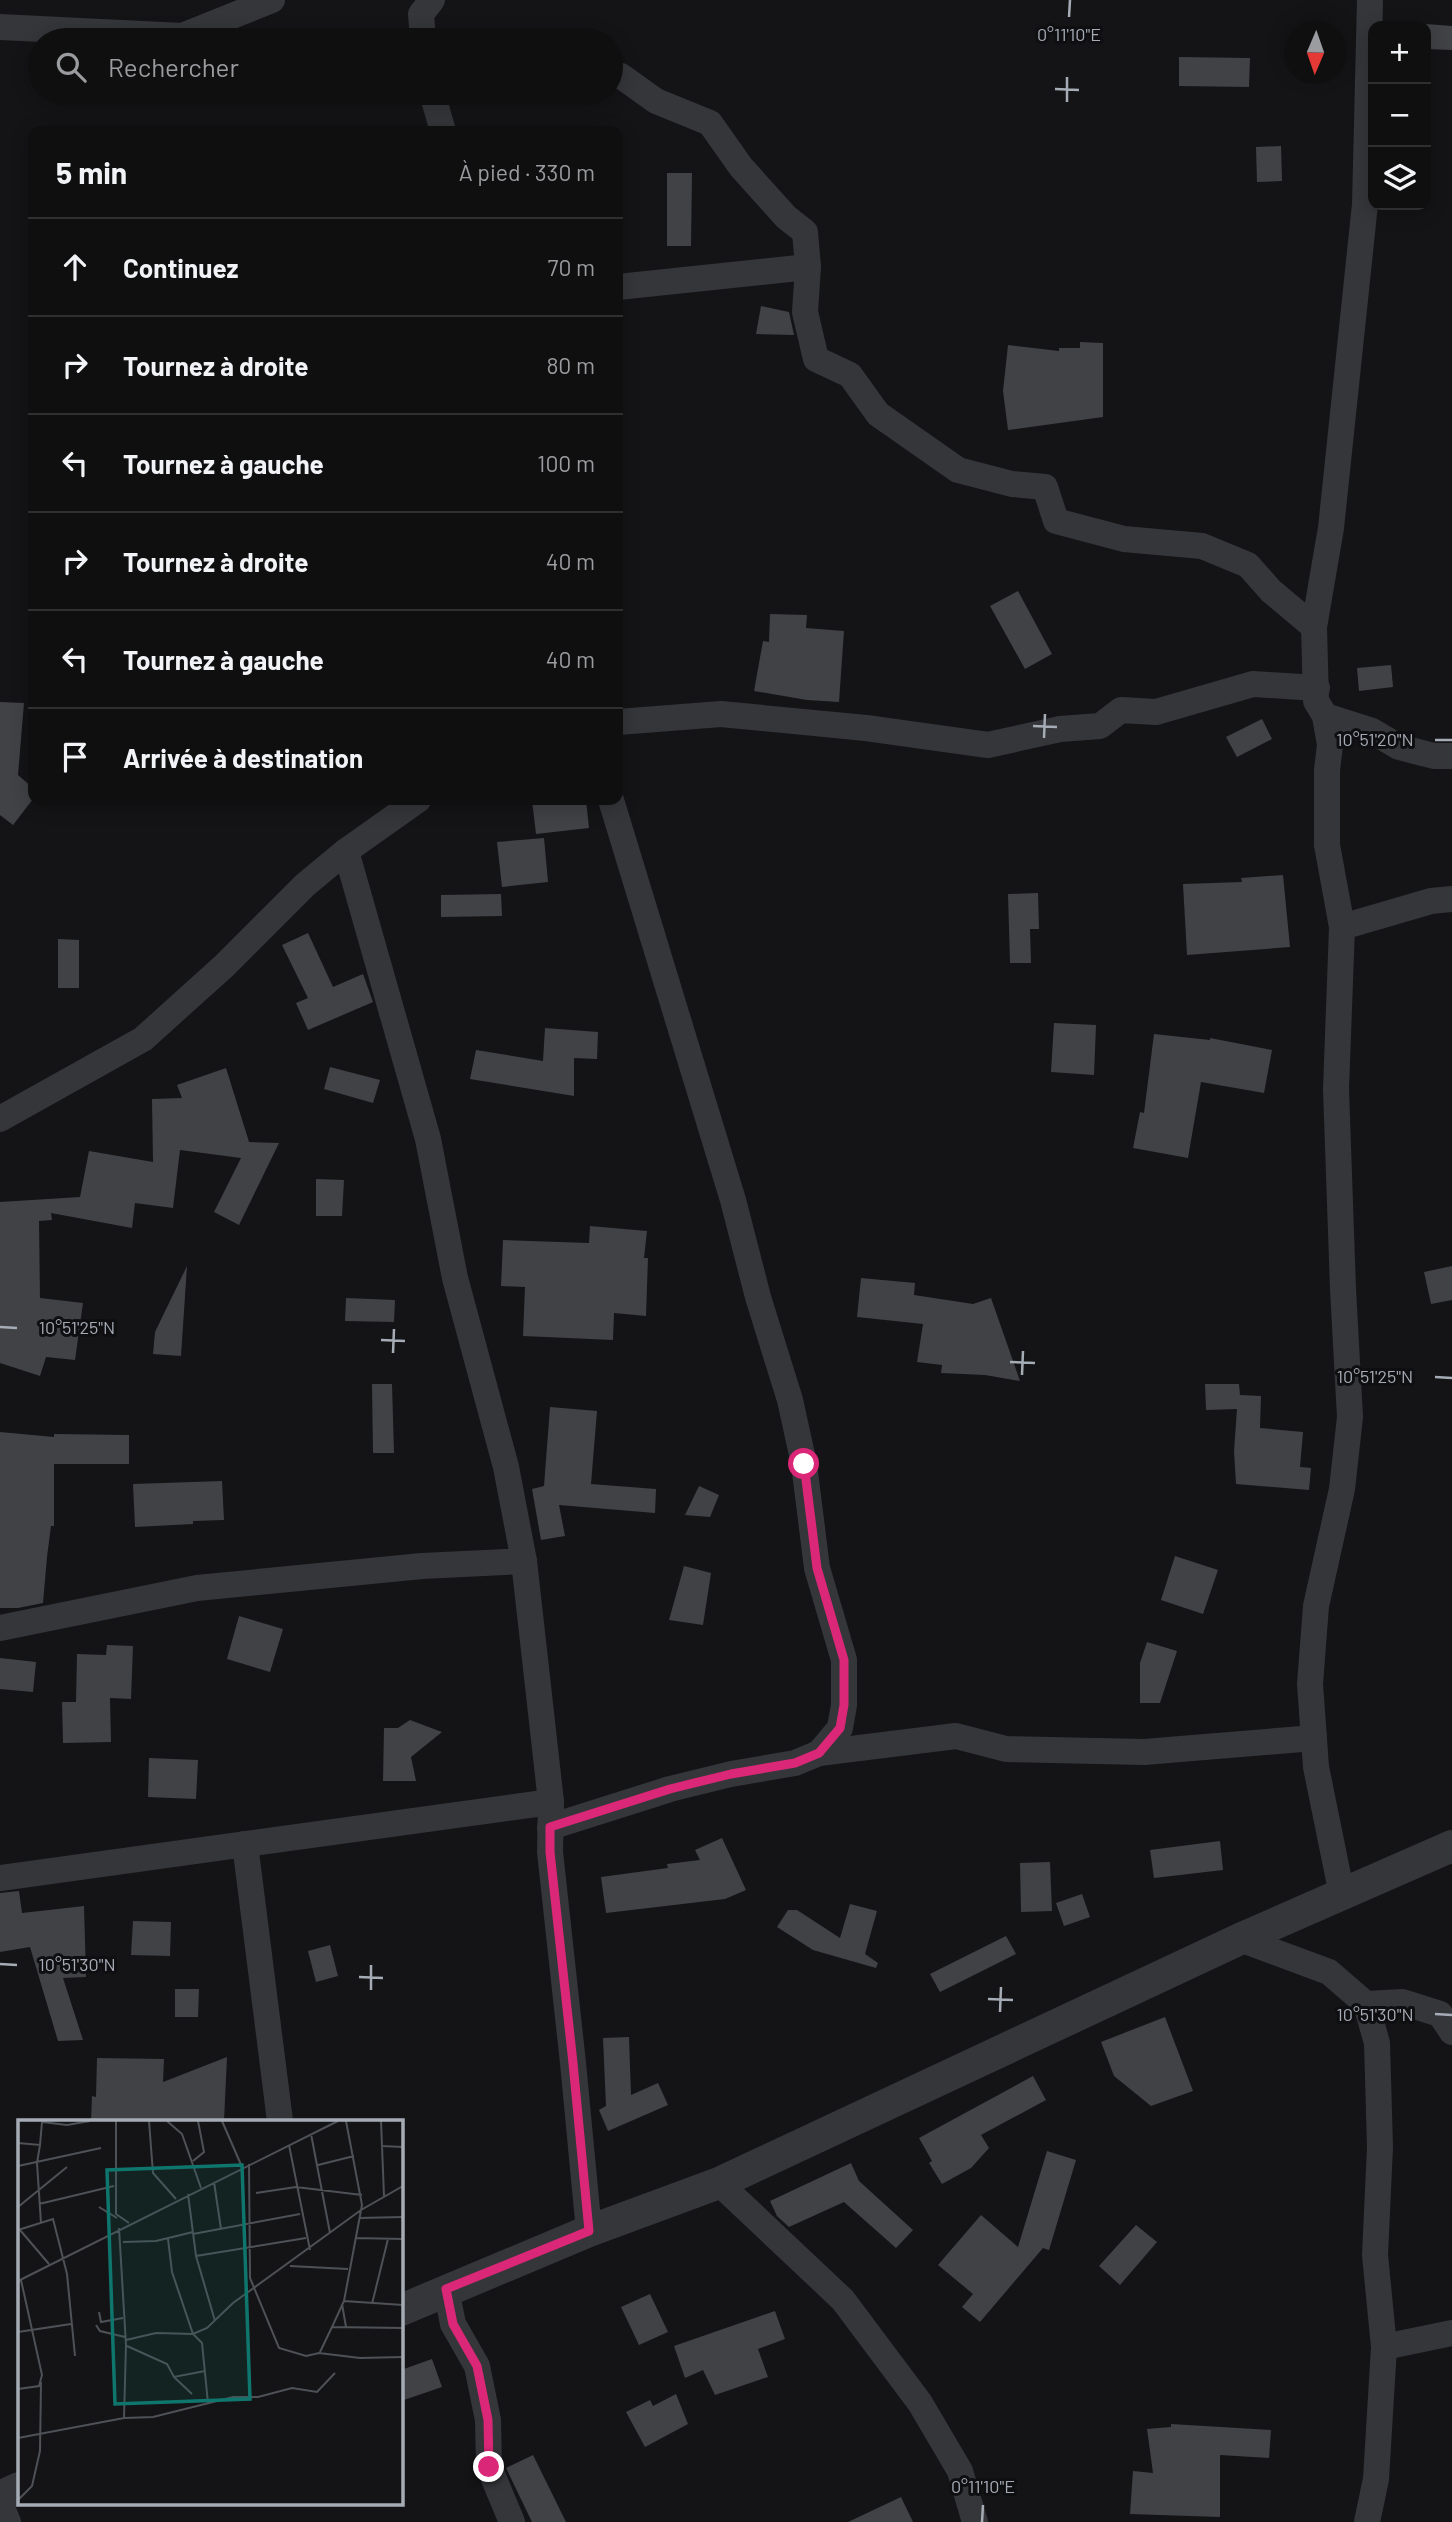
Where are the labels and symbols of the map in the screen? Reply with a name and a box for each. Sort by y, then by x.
north arrow [1284,21,1347,84]
text: 0°11'10"E [1037,23,1101,45]
text: 10°51'20"N [1336,728,1414,750]
text: 10°51'25"N [39,1316,115,1338]
text: 10°51'25"N [1337,1365,1413,1387]
route start [788,1448,819,1479]
text: 10°51'30"N [38,1953,116,1975]
text: 10°51'30"N [1336,2003,1414,2025]
inset map [18,2120,402,2504]
route end [473,2451,504,2482]
text: 0°11'10"E [951,2475,1015,2497]

